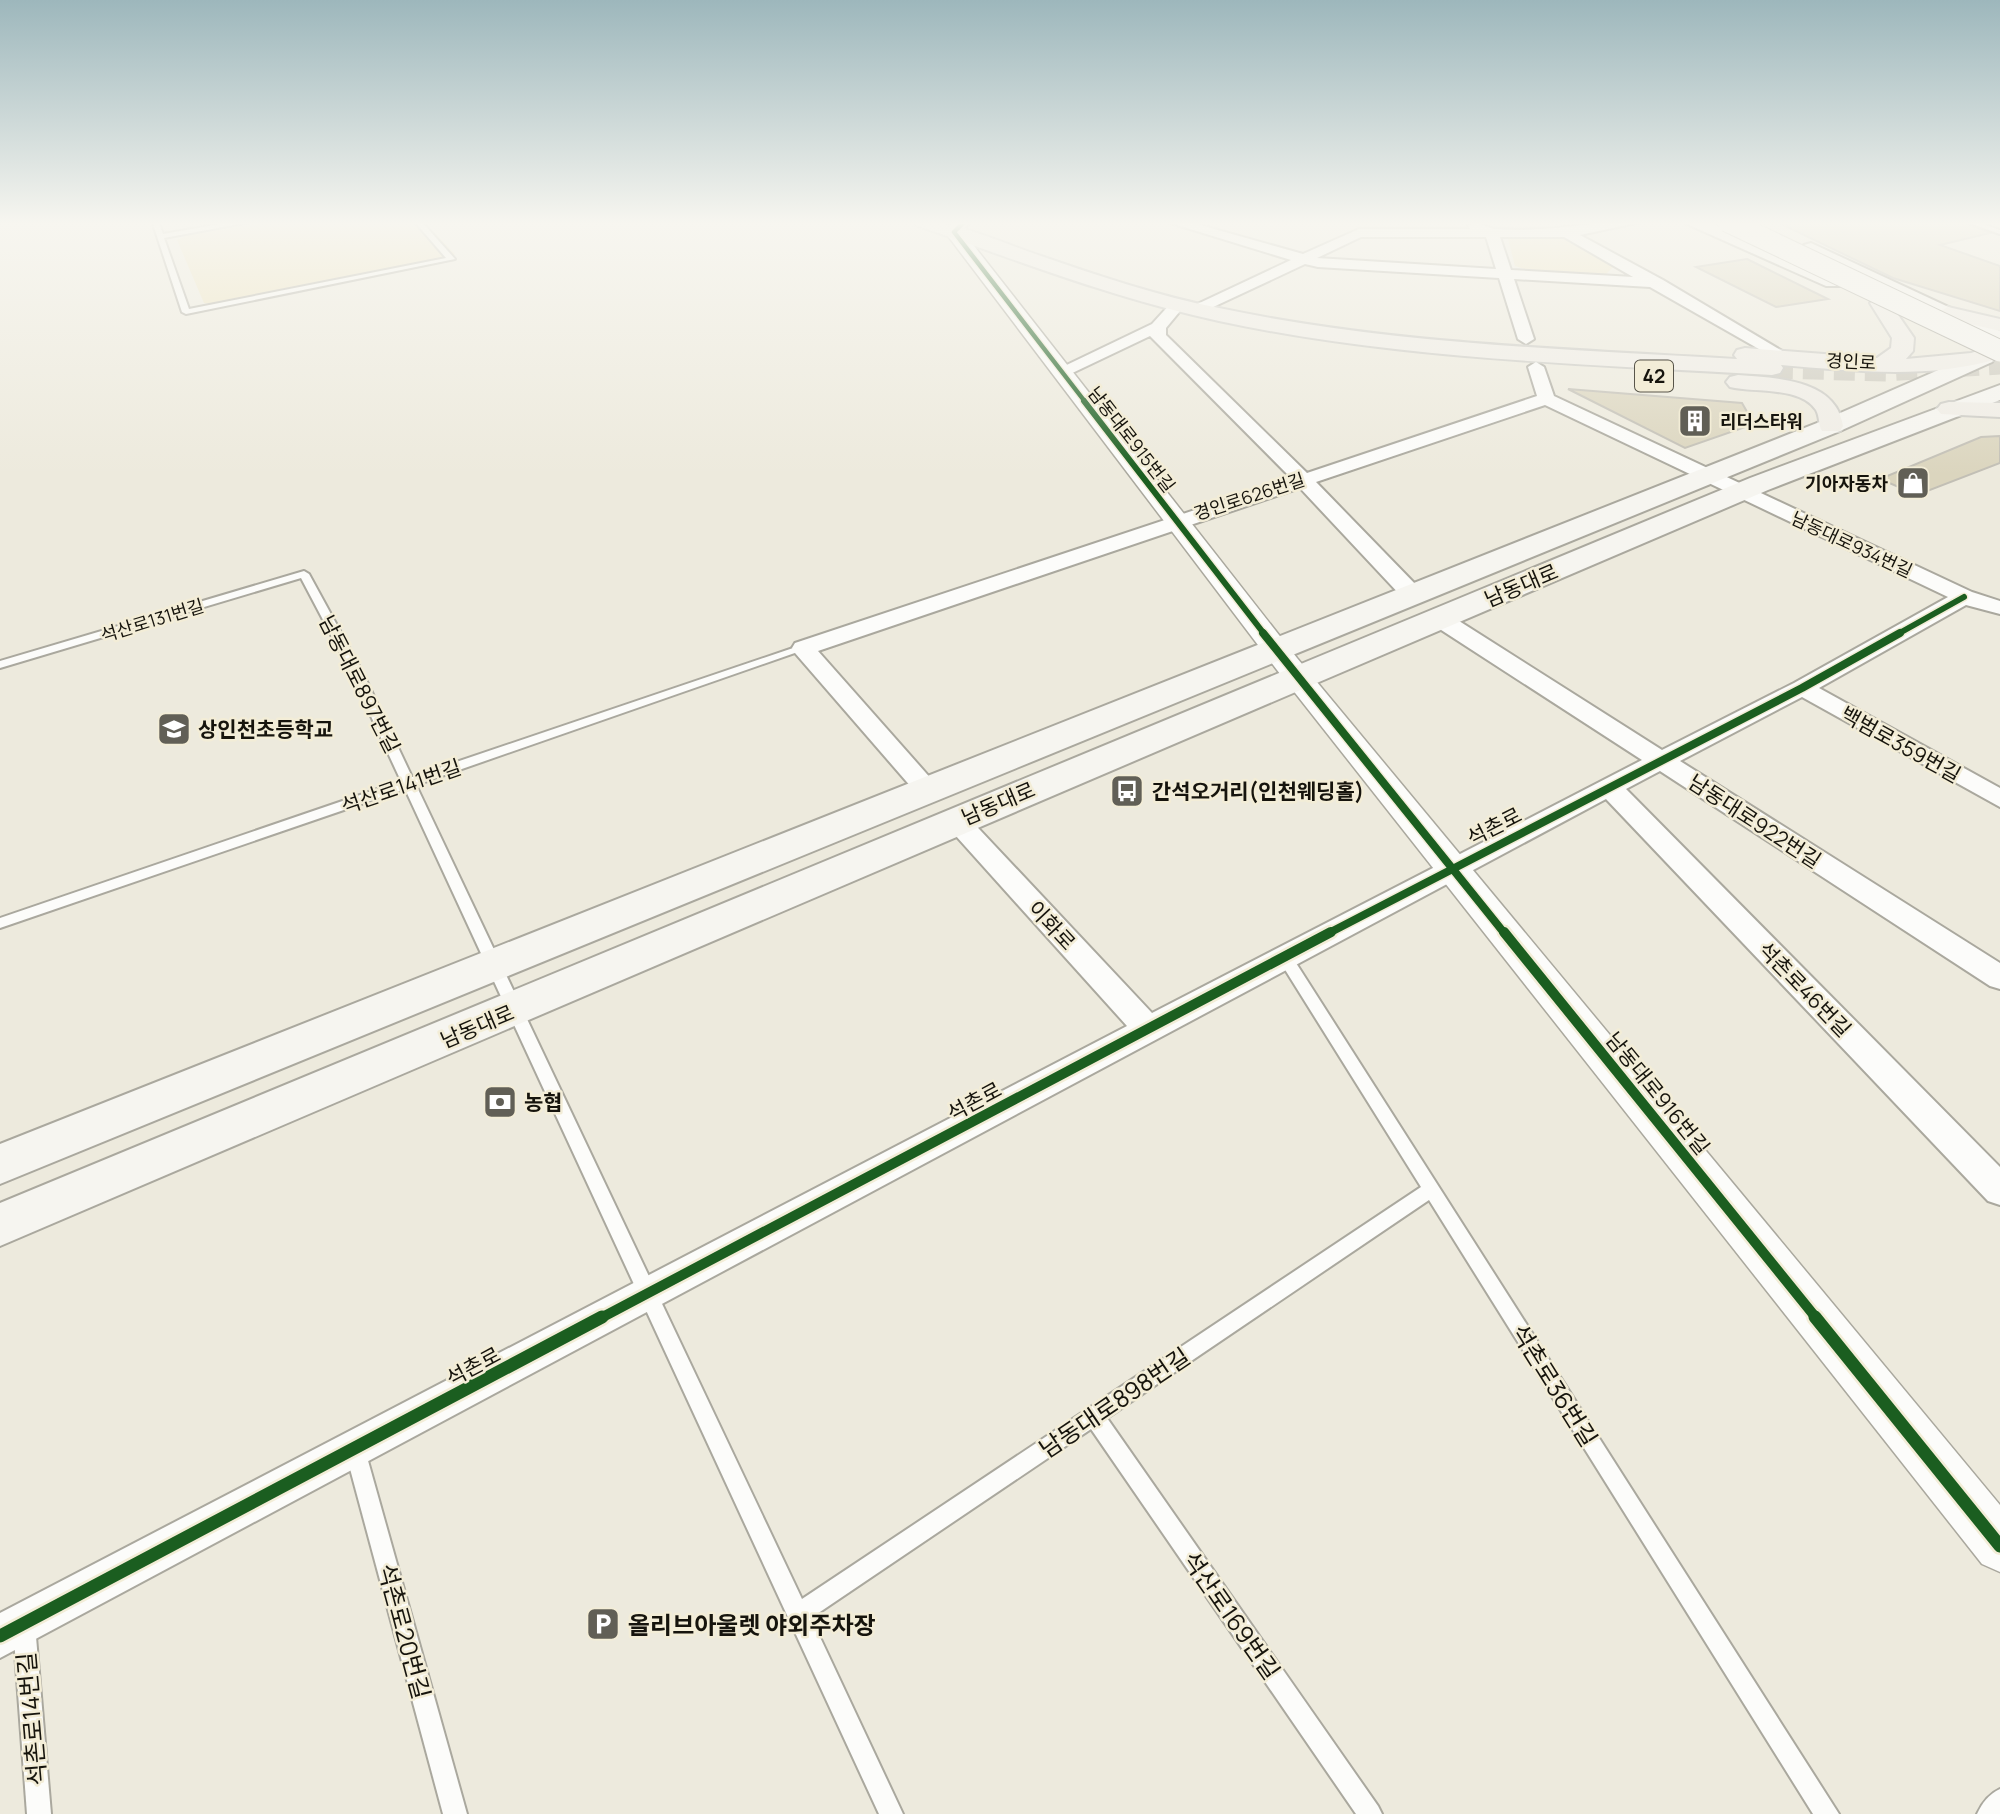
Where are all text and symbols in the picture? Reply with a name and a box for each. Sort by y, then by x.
street label: 경인로 [1826,348,1876,374]
road number: 42 [1635,360,1673,392]
street label: 남동대로915번길 [1083,381,1181,497]
building icon: 리더스타워 [1676,402,1714,440]
place label: 리더스타워 [1720,409,1803,433]
shop icon: 기아자동차 [1894,464,1932,502]
street label: 경인로626번길 [1190,467,1308,525]
place label: 기아자동차 [1805,471,1888,495]
street label: 남동대로934번길 [1788,505,1916,583]
street label: 남동대로 [1480,557,1562,613]
street label: 석산로131번길 [97,593,207,647]
street label: 남동대로897번길 [313,610,407,758]
street label: 백범로359번길 [1836,699,1966,789]
school or university icon: 상인천초등학교 [155,710,193,748]
place label: 상인천초등학교 [198,715,333,743]
street label: 석산로141번길 [337,752,465,820]
street label: 남동대로922번길 [1683,768,1827,874]
bus stop icon: 간석오거리(인천웨딩홀) [1108,772,1146,810]
street label: 남동대로 [957,775,1039,831]
place label: 간석오거리(인천웨딩홀) [1152,777,1364,805]
street label: 석촌로 [1462,800,1526,852]
street label: 이화로 [1022,894,1082,956]
street label: 석촌로46번길 [1753,935,1857,1043]
street label: 남동대로 [436,998,518,1054]
street label: 남동대로916번길 [1600,1026,1716,1160]
street label: 석촌로 [942,1075,1006,1127]
bank icon: 농협 [481,1083,519,1121]
place label: 농협 [524,1088,563,1116]
street label: 석촌로36번길 [1504,1317,1606,1453]
street label: 남동대로898번길 [1032,1339,1196,1465]
street label: 석촌로 [441,1340,505,1392]
street label: 석산로169번길 [1176,1544,1288,1686]
street label: 석촌로20번길 [371,1560,439,1702]
parking icon: 올리브아울렛 야외주차장 [584,1605,622,1643]
place label: 올리브아울렛 야외주차장 [628,1608,876,1641]
street label: 석촌로14번길 [9,1651,53,1787]

